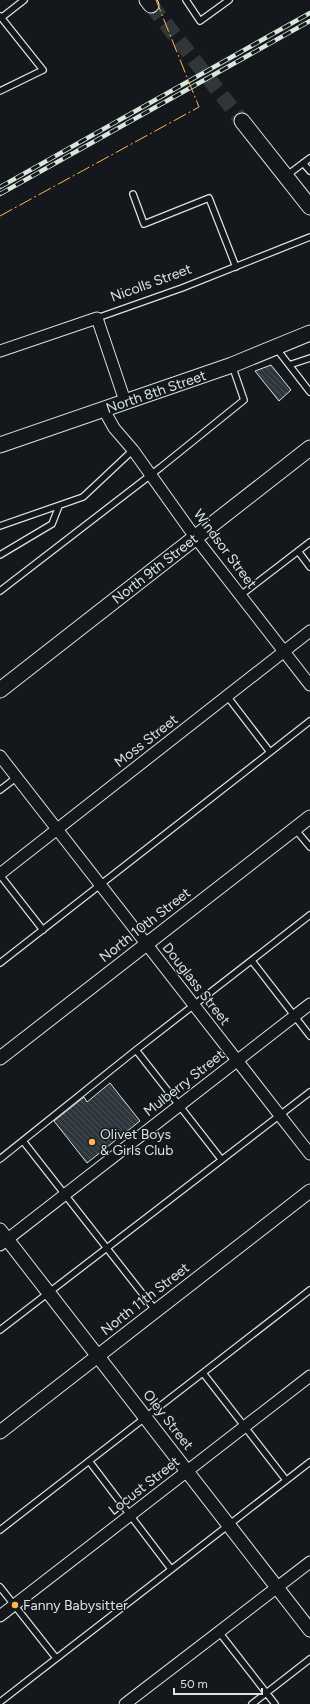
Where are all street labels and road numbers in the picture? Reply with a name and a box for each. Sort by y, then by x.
street label: Nicolls Street [108,260,194,306]
street label: North 8th Street [104,367,208,417]
street label: Windsor Street [190,506,260,592]
street label: North 9th Street [109,530,201,608]
street label: Moss Street [111,711,181,771]
street label: North 10th Street [96,884,194,966]
street label: Douglass Street [159,939,233,1029]
street label: Mulberry Street [140,1046,228,1120]
street label: North 11th Street [97,1259,193,1339]
street label: Oley Street [139,1387,197,1453]
street label: Locust Street [105,1453,183,1519]

